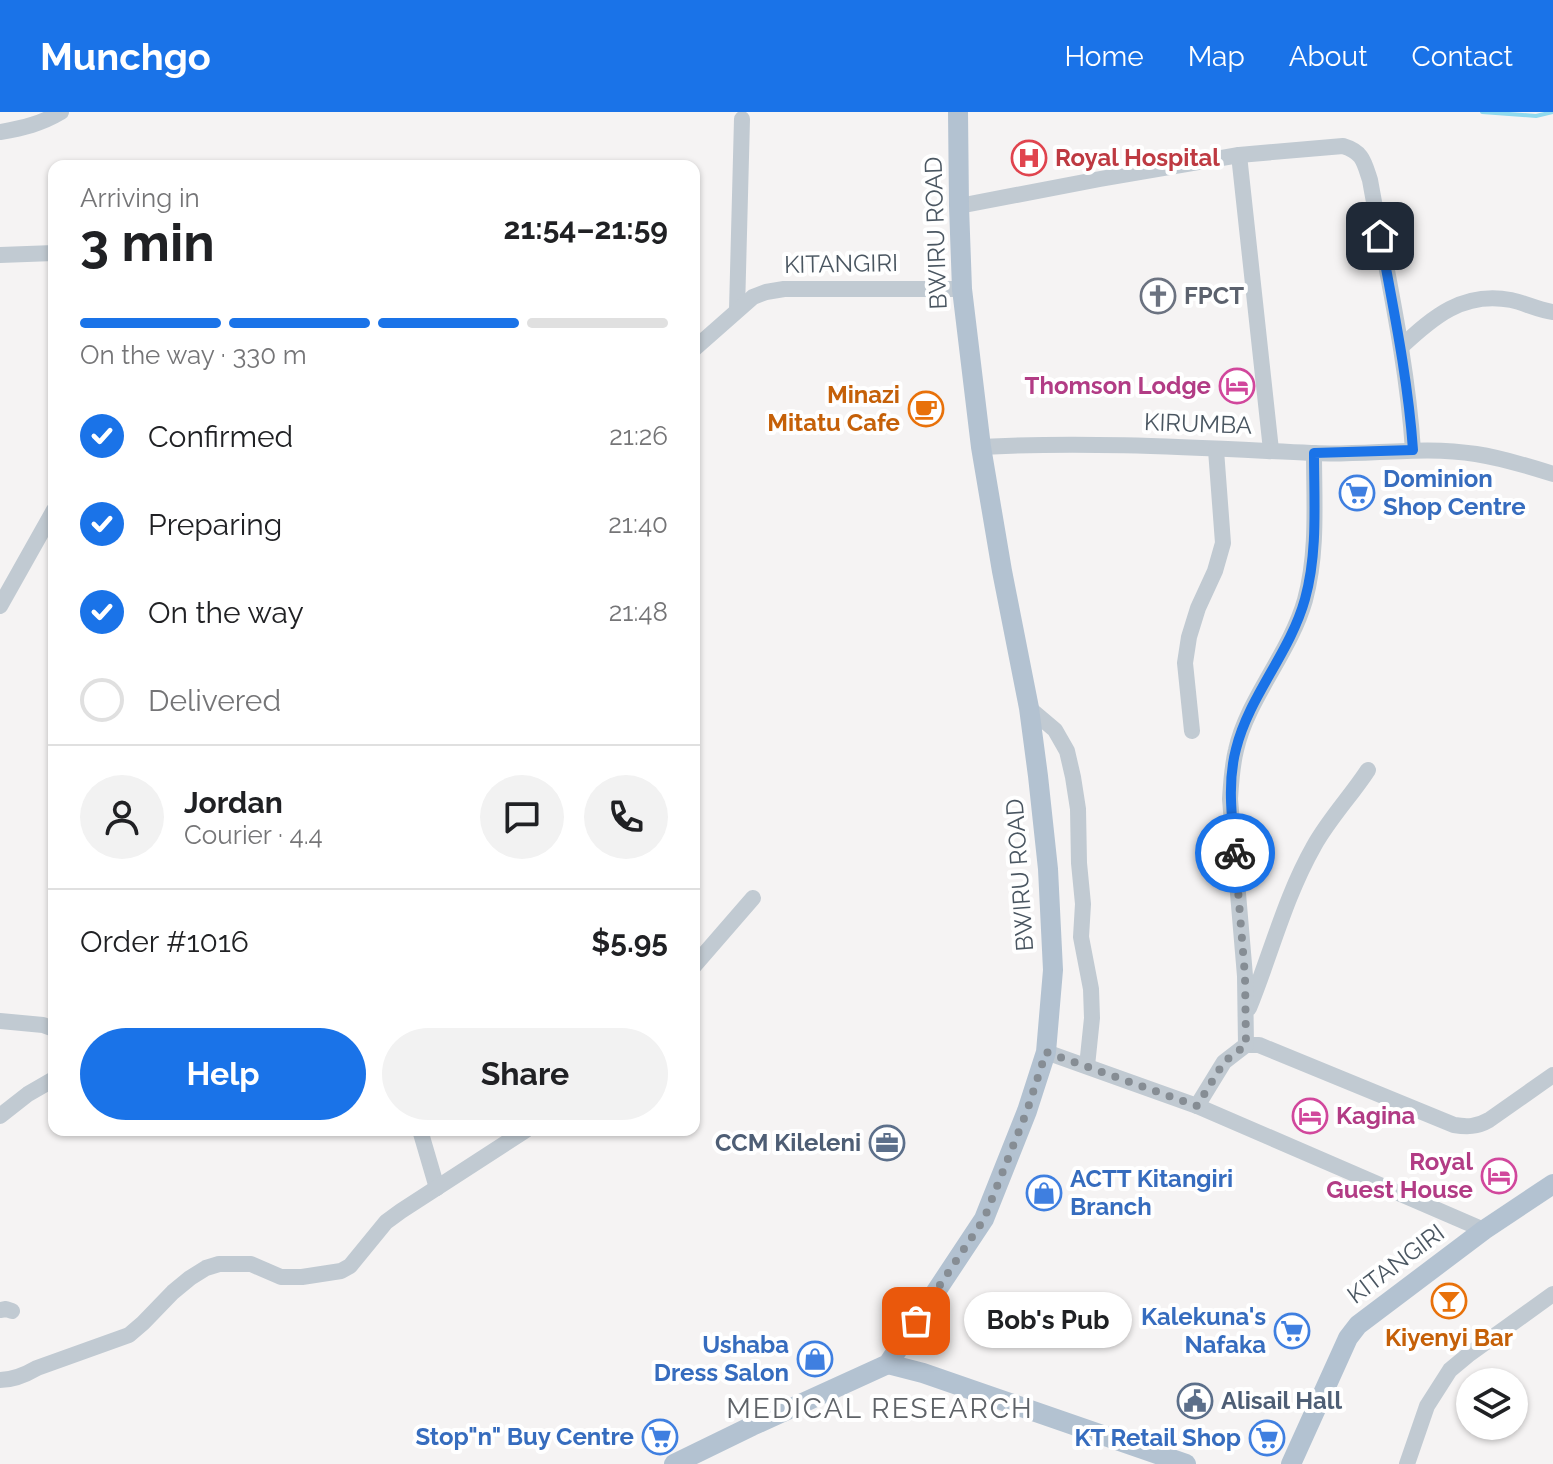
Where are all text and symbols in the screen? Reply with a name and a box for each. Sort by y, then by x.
text: Munchgo [40,34,211,79]
text: Home [1064,40,1144,73]
text: Map [1188,40,1245,73]
text: About [1289,40,1368,73]
text: Contact [1412,40,1513,73]
hospital icon: Royal Hospital [1010,139,1048,177]
place label: Royal Hospital [1055,143,1220,172]
street label: BWIRU ROAD [918,156,953,310]
text: Arriving in [80,183,200,213]
pin [1346,202,1414,270]
text: 21:54–21:59 [504,211,668,246]
text: 3 min [80,212,215,273]
icon: home [1358,214,1402,258]
street label: KITANGIRI [784,248,898,279]
church icon: FPCT [1139,277,1177,315]
place label: FPCT [1184,281,1244,310]
text: On the way · 330 m [80,340,307,370]
hotel icon: Thomson Lodge [1218,367,1256,405]
place label: Thomson Lodge [1025,371,1211,400]
place label: Minazi Mitatu Cafe [767,380,900,437]
cafe icon: Minazi Mitatu Cafe [907,390,945,428]
street label: KIRUMBA [1144,407,1253,440]
icon: check [80,414,124,458]
text: Confirmed [148,419,293,454]
text: 21:26 [609,421,668,451]
place label: Dominion Shop Centre [1383,464,1526,521]
supermarket icon: Dominion Shop Centre [1338,474,1376,512]
icon: check [80,502,124,546]
text: Preparing [148,507,282,542]
text: 21:40 [608,509,668,539]
icon: check [80,590,124,634]
text: On the way [148,595,304,630]
text: 21:48 [609,597,668,627]
text: Delivered [148,683,281,718]
button: person [80,775,164,859]
button: chat [480,775,564,859]
button: phone [584,775,668,859]
text: Jordan [184,785,283,820]
street label: BWIRU ROAD [1000,798,1039,952]
courier [1195,813,1275,893]
text: Courier · 4.4 [184,820,323,850]
icon: bike [1213,831,1257,875]
text: Order #1016 [80,924,249,959]
text: $5.95 [591,924,668,959]
button: Help [80,1028,366,1120]
button: Share [382,1028,668,1120]
hotel icon: Kagina [1291,1097,1329,1135]
place label: Kagina [1336,1101,1416,1130]
office icon: CCM Kileleni [868,1124,906,1162]
place label: CCM Kileleni [715,1128,861,1157]
place label: Royal Guest House [1326,1147,1473,1204]
hotel icon: Royal Guest House [1480,1157,1518,1195]
place label: ACTT Kitangiri Branch [1070,1164,1233,1221]
shop icon: ACTT Kitangiri Branch [1025,1174,1063,1212]
street label: KITANGIRI [1341,1218,1450,1309]
bar icon: Kiyenyi Bar [1430,1282,1468,1320]
pin [882,1287,950,1355]
callout: Bob's Pub [964,1293,1132,1349]
icon: bag [894,1299,938,1343]
place label: Kalekuna's Nafaka [1141,1302,1266,1359]
text: Bob's Pub [986,1305,1110,1335]
supermarket icon: Kalekuna's Nafaka [1273,1312,1311,1350]
place label: Kiyenyi Bar [1385,1323,1513,1352]
place label: Ushaba Dress Salon [654,1330,789,1387]
shop icon: Ushaba Dress Salon [796,1340,834,1378]
map controls [1456,1368,1528,1440]
button: layers [1456,1368,1528,1440]
public building icon: Alisail Hall [1176,1382,1214,1420]
place label: Alisail Hall [1221,1386,1342,1415]
district label: MEDICAL RESEARCH [726,1392,1034,1425]
supermarket icon: Stop"n" Buy Centre [641,1418,679,1456]
supermarket icon: KT Retail Shop [1248,1419,1286,1457]
place label: Stop"n" Buy Centre [415,1422,634,1451]
place label: KT Retail Shop [1075,1423,1241,1452]

